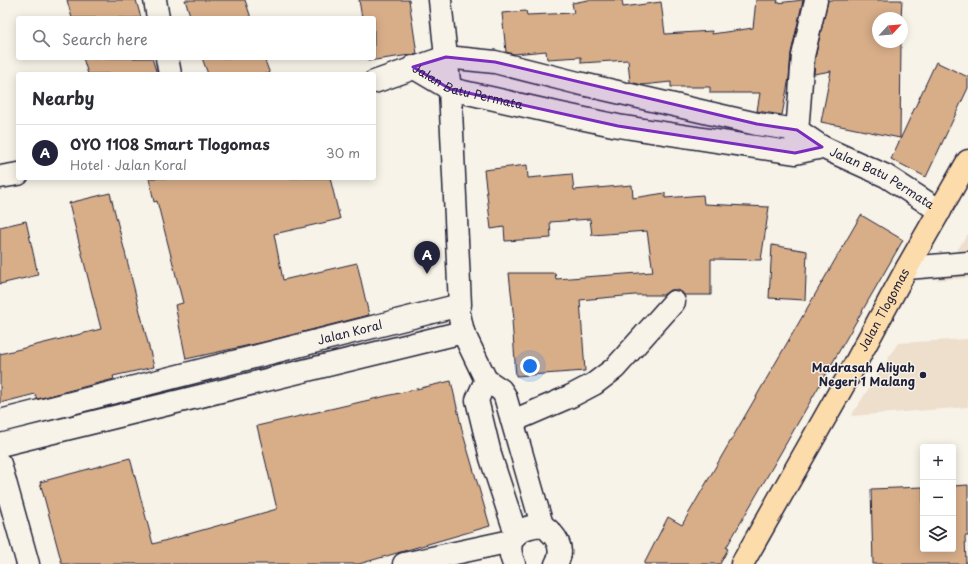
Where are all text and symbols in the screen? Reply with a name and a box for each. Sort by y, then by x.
north arrow [872,12,908,48]
search box [16,16,376,60]
icon: search [30,27,52,49]
text: Search here [62,27,148,50]
street label: Jalan Batu Permata [409,59,525,113]
text: Nearby [32,85,94,111]
text: OYO 1108 Smart Tlogomas [70,132,270,155]
street label: Jalan Batu Permata [827,142,939,213]
text: A [40,143,50,162]
text: 30 m [326,143,360,162]
text: Hotel · Jalan Koral [70,155,187,174]
pin: A [414,241,440,274]
street label: Jalan Tlogomas [854,265,913,354]
street label: Jalan Koral [315,315,384,349]
your location [520,356,540,376]
place label: Madrasah Aliyah Negeri 1 Malang [812,358,915,390]
marker: Madrasah Aliyah Negeri 1 Malang [918,370,928,380]
map controls [920,444,956,552]
button: + [920,444,956,480]
button: − [920,480,956,516]
button: layers [920,516,956,552]

